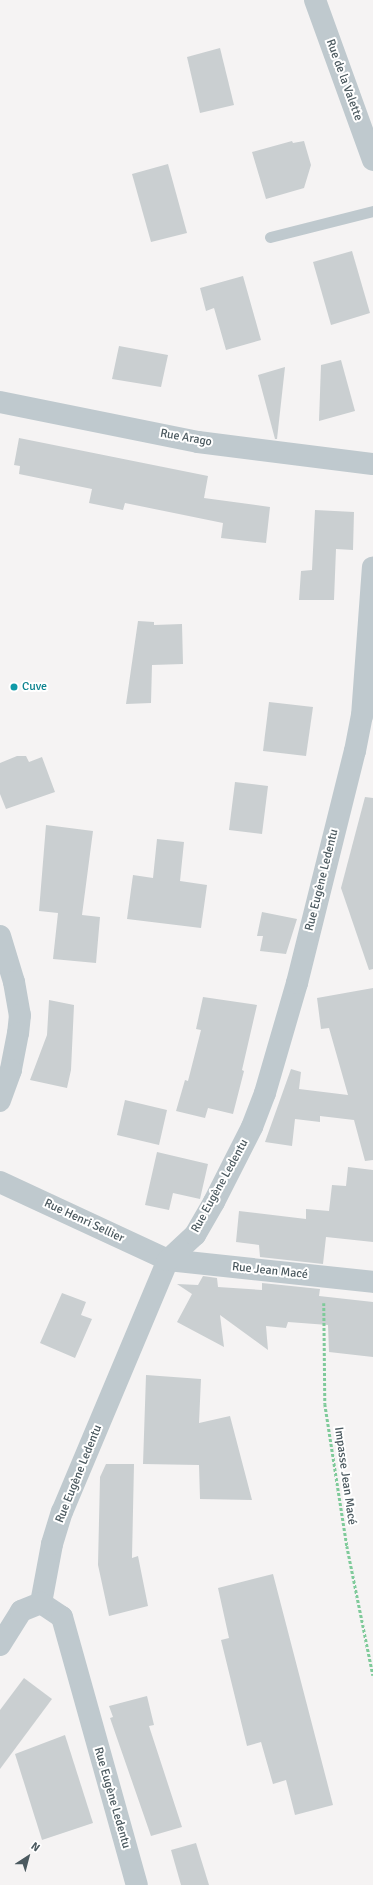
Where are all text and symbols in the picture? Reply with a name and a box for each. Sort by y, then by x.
street label: Rue de la Valette [323,37,365,123]
street label: Rue Arago [159,426,213,450]
place label: Cuve [22,680,47,694]
marker: Cuve [9,682,19,692]
street label: Rue Eugène Ledentu [302,828,342,932]
street label: Rue Eugène Ledentu [188,1137,252,1235]
street label: Rue Henri Sellier [42,1196,126,1246]
street label: Rue Jean Macé [231,1260,309,1282]
street label: Rue Eugène Ledentu [53,1423,105,1525]
street label: Impasse Jean Macé [331,1426,359,1526]
street label: Rue Eugène Ledentu [91,1746,133,1850]
north arrow [8,1837,48,1877]
text: N [28,1839,42,1854]

